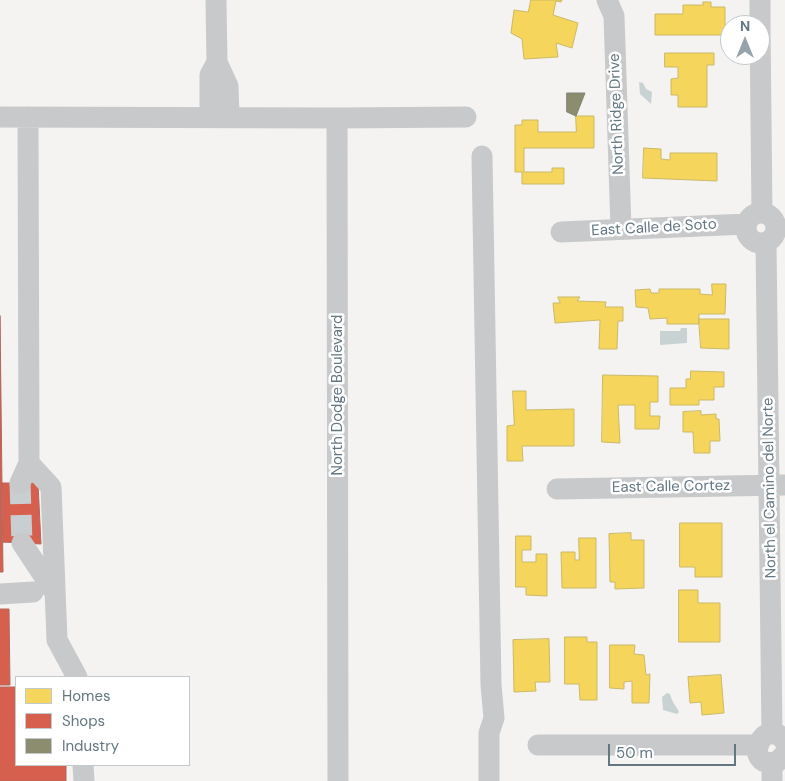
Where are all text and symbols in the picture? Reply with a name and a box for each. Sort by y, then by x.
north arrow [720,15,770,65]
text: N [740,17,750,35]
street label: North Ridge Drive [606,53,628,175]
street label: East Calle de Soto [591,216,717,240]
street label: North Dodge Boulevard [329,315,347,475]
street label: North el Camino del Norte [759,397,781,579]
street label: East Calle Cortez [612,477,730,497]
legend [15,676,190,766]
text: Homes [62,686,111,706]
text: Shops [62,711,105,731]
scale bar [610,734,738,766]
text: Industry [62,736,119,756]
text: 50 m [616,743,653,763]

